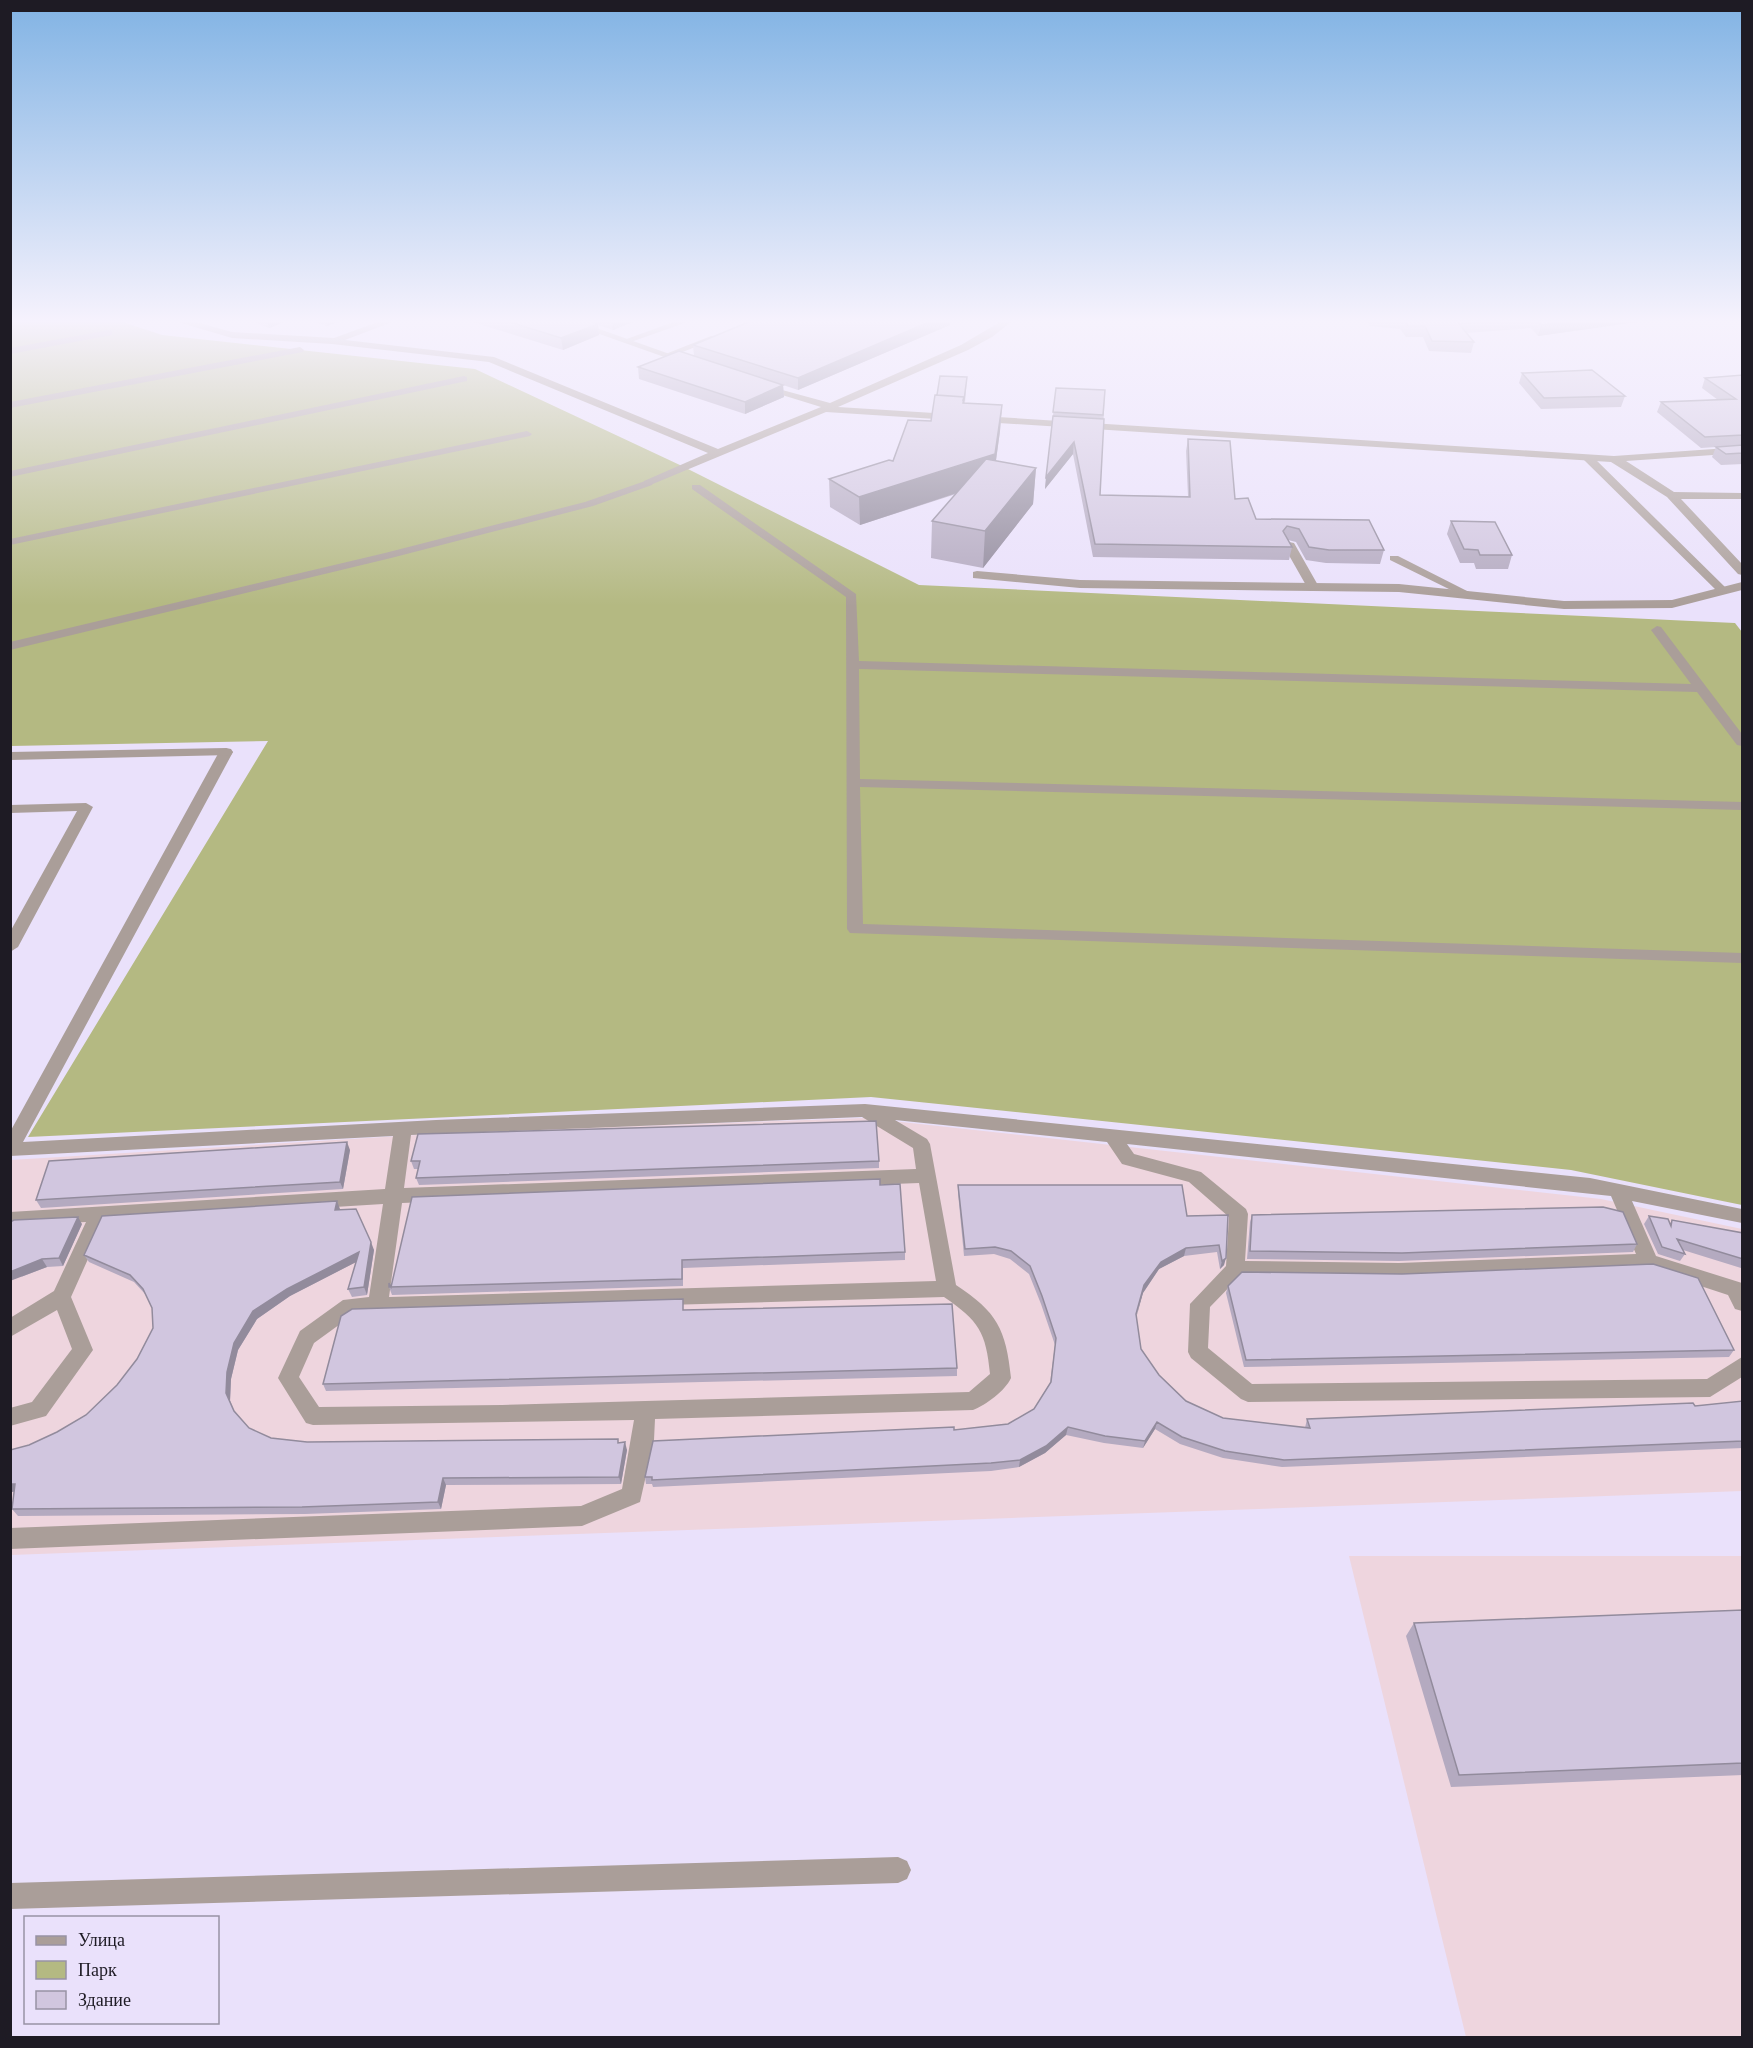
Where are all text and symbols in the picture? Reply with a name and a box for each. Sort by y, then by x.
legend [24,1916,219,2024]
text: Улица [78,1930,125,1950]
text: Парк [78,1960,117,1980]
text: Здание [78,1990,131,2010]

